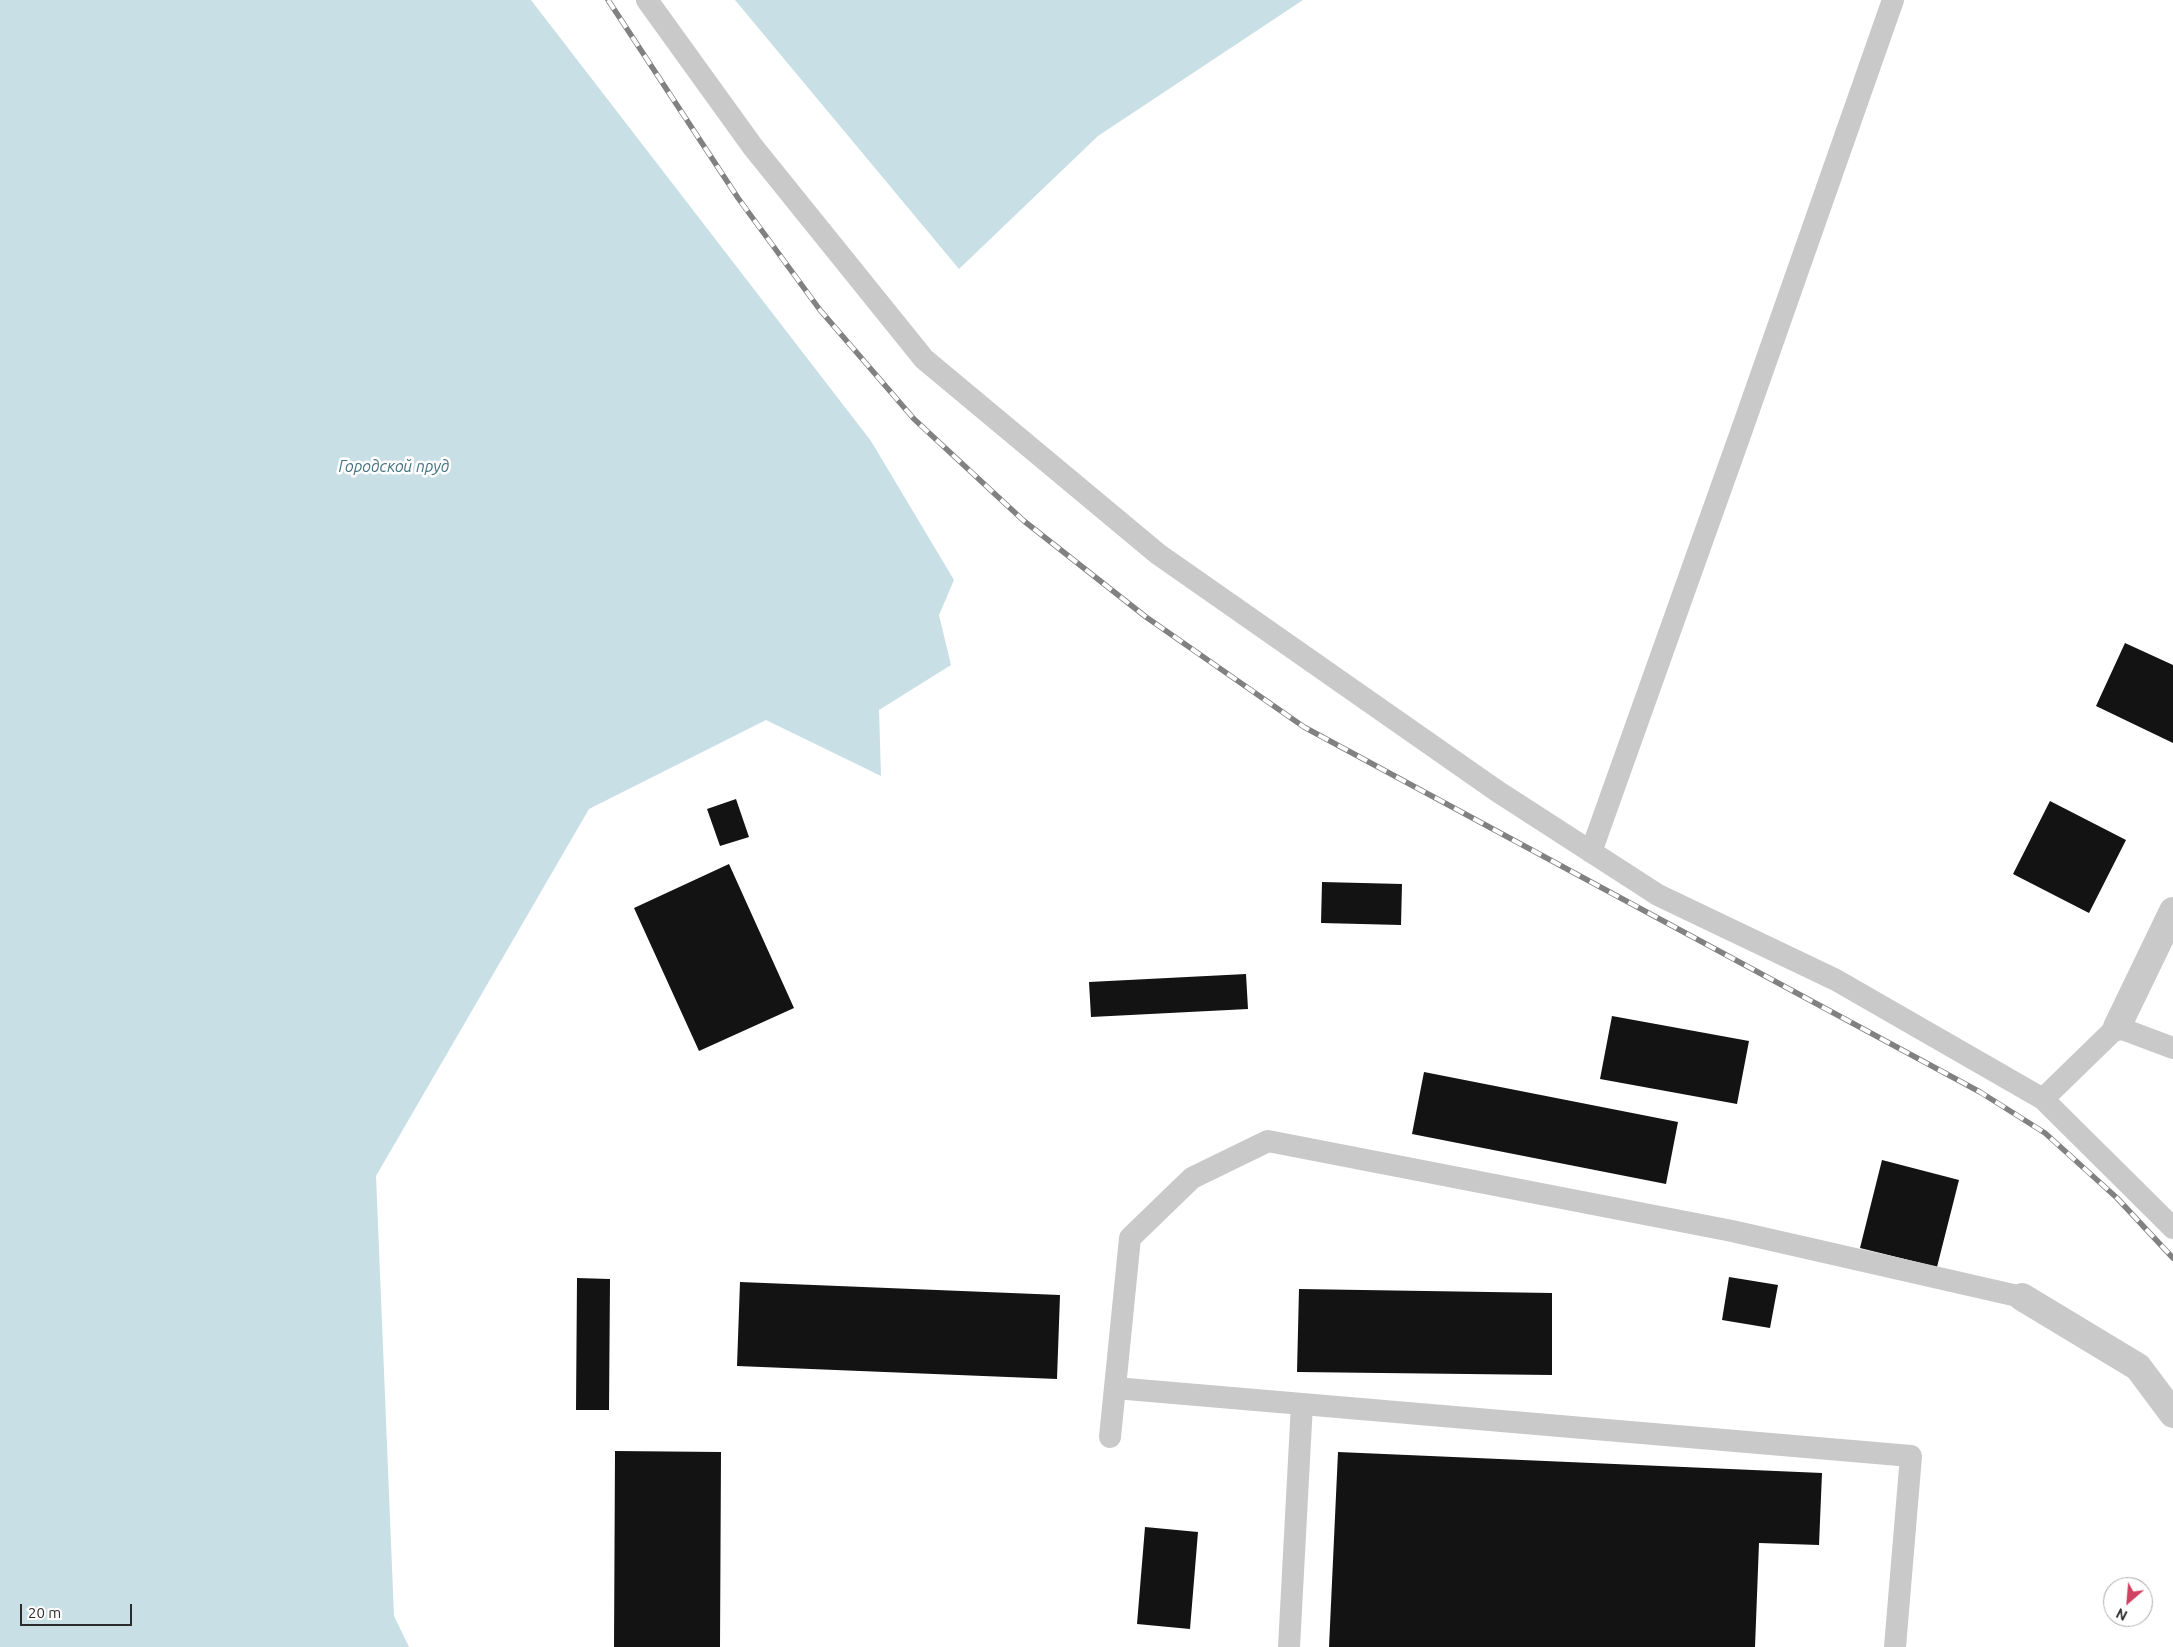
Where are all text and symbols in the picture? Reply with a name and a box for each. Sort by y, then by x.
water label: Городской пруд [339,457,449,477]
north arrow [2103,1577,2153,1627]
scale bar [22,1594,135,1626]
text: 20 m [28,1604,61,1621]
text: N [2113,1605,2130,1624]

